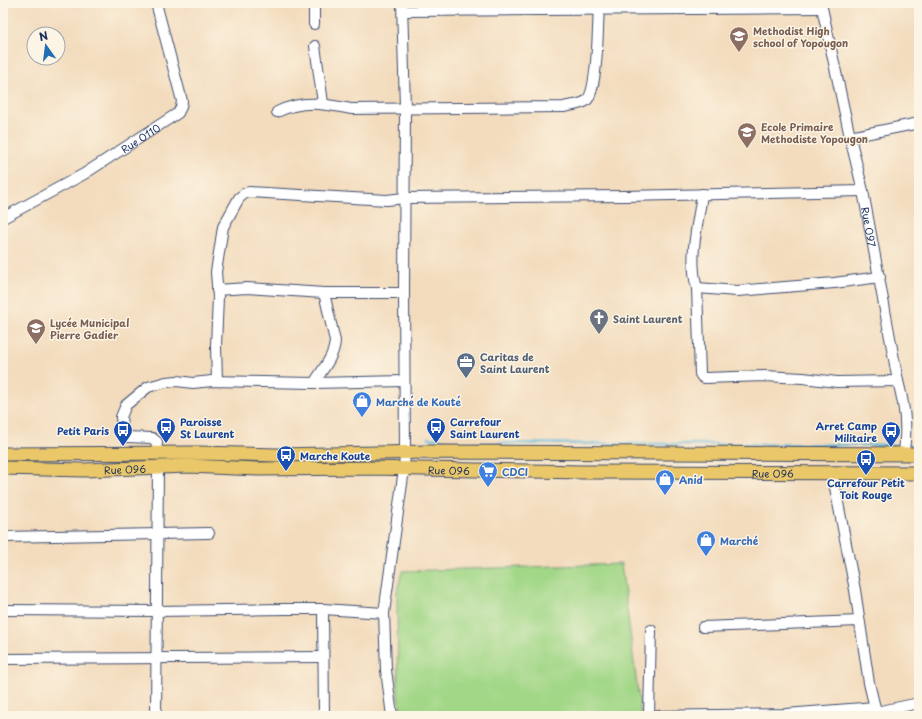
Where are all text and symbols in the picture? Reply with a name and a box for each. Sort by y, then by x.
place label: Methodist High school of Yopougon [753,23,848,50]
school or university icon: Methodist High school of Yopougon [728,25,750,53]
north arrow [26,26,66,66]
text: N [37,26,50,45]
street label: Rue O110 [117,119,163,156]
place label: Ecole Primaire Methodiste Yopougon [761,119,868,146]
school or university icon: Ecole Primaire Methodiste Yopougon [736,121,758,149]
street label: Rue O97 [859,205,881,248]
church icon: Saint Laurent [588,307,610,335]
place label: Saint Laurent [613,311,683,326]
place label: Lycée Municipal Pierre Gadier [50,315,129,342]
school or university icon: Lycée Municipal Pierre Gadier [25,317,47,345]
place label: Caritas de Saint Laurent [480,349,550,376]
office icon: Caritas de Saint Laurent [455,351,477,379]
shop icon: Marché de Kouté [351,390,373,418]
place label: Marché de Kouté [376,394,461,409]
place label: Paroisse St Laurent [180,414,235,441]
place label: Carrefour Saint Laurent [450,414,520,441]
bus stop icon: Paroisse St Laurent [155,416,177,444]
bus stop icon: Carrefour Saint Laurent [425,416,447,444]
place label: Arret Camp Militaire [816,418,878,445]
bus stop icon: Petit Paris [112,419,134,447]
bus stop icon: Arret Camp Militaire [880,420,902,448]
place label: Petit Paris [57,423,109,438]
bus stop icon: Marche Koute [275,444,297,472]
place label: Marche Koute [300,448,371,463]
bus stop icon: Carrefour Petit Toit Rouge [855,448,877,476]
street label: Rue O96 [104,460,146,477]
supermarket icon: CDCI [477,460,499,488]
street label: Rue O96 [428,462,470,477]
place label: CDCI [502,464,528,479]
street label: Rue O96 [752,465,794,480]
shop icon: Anid [654,468,676,496]
place label: Anid [679,472,703,487]
place label: Carrefour Petit Toit Rouge [827,475,905,502]
shop icon: Marché [695,529,717,557]
place label: Marché [720,533,759,548]

